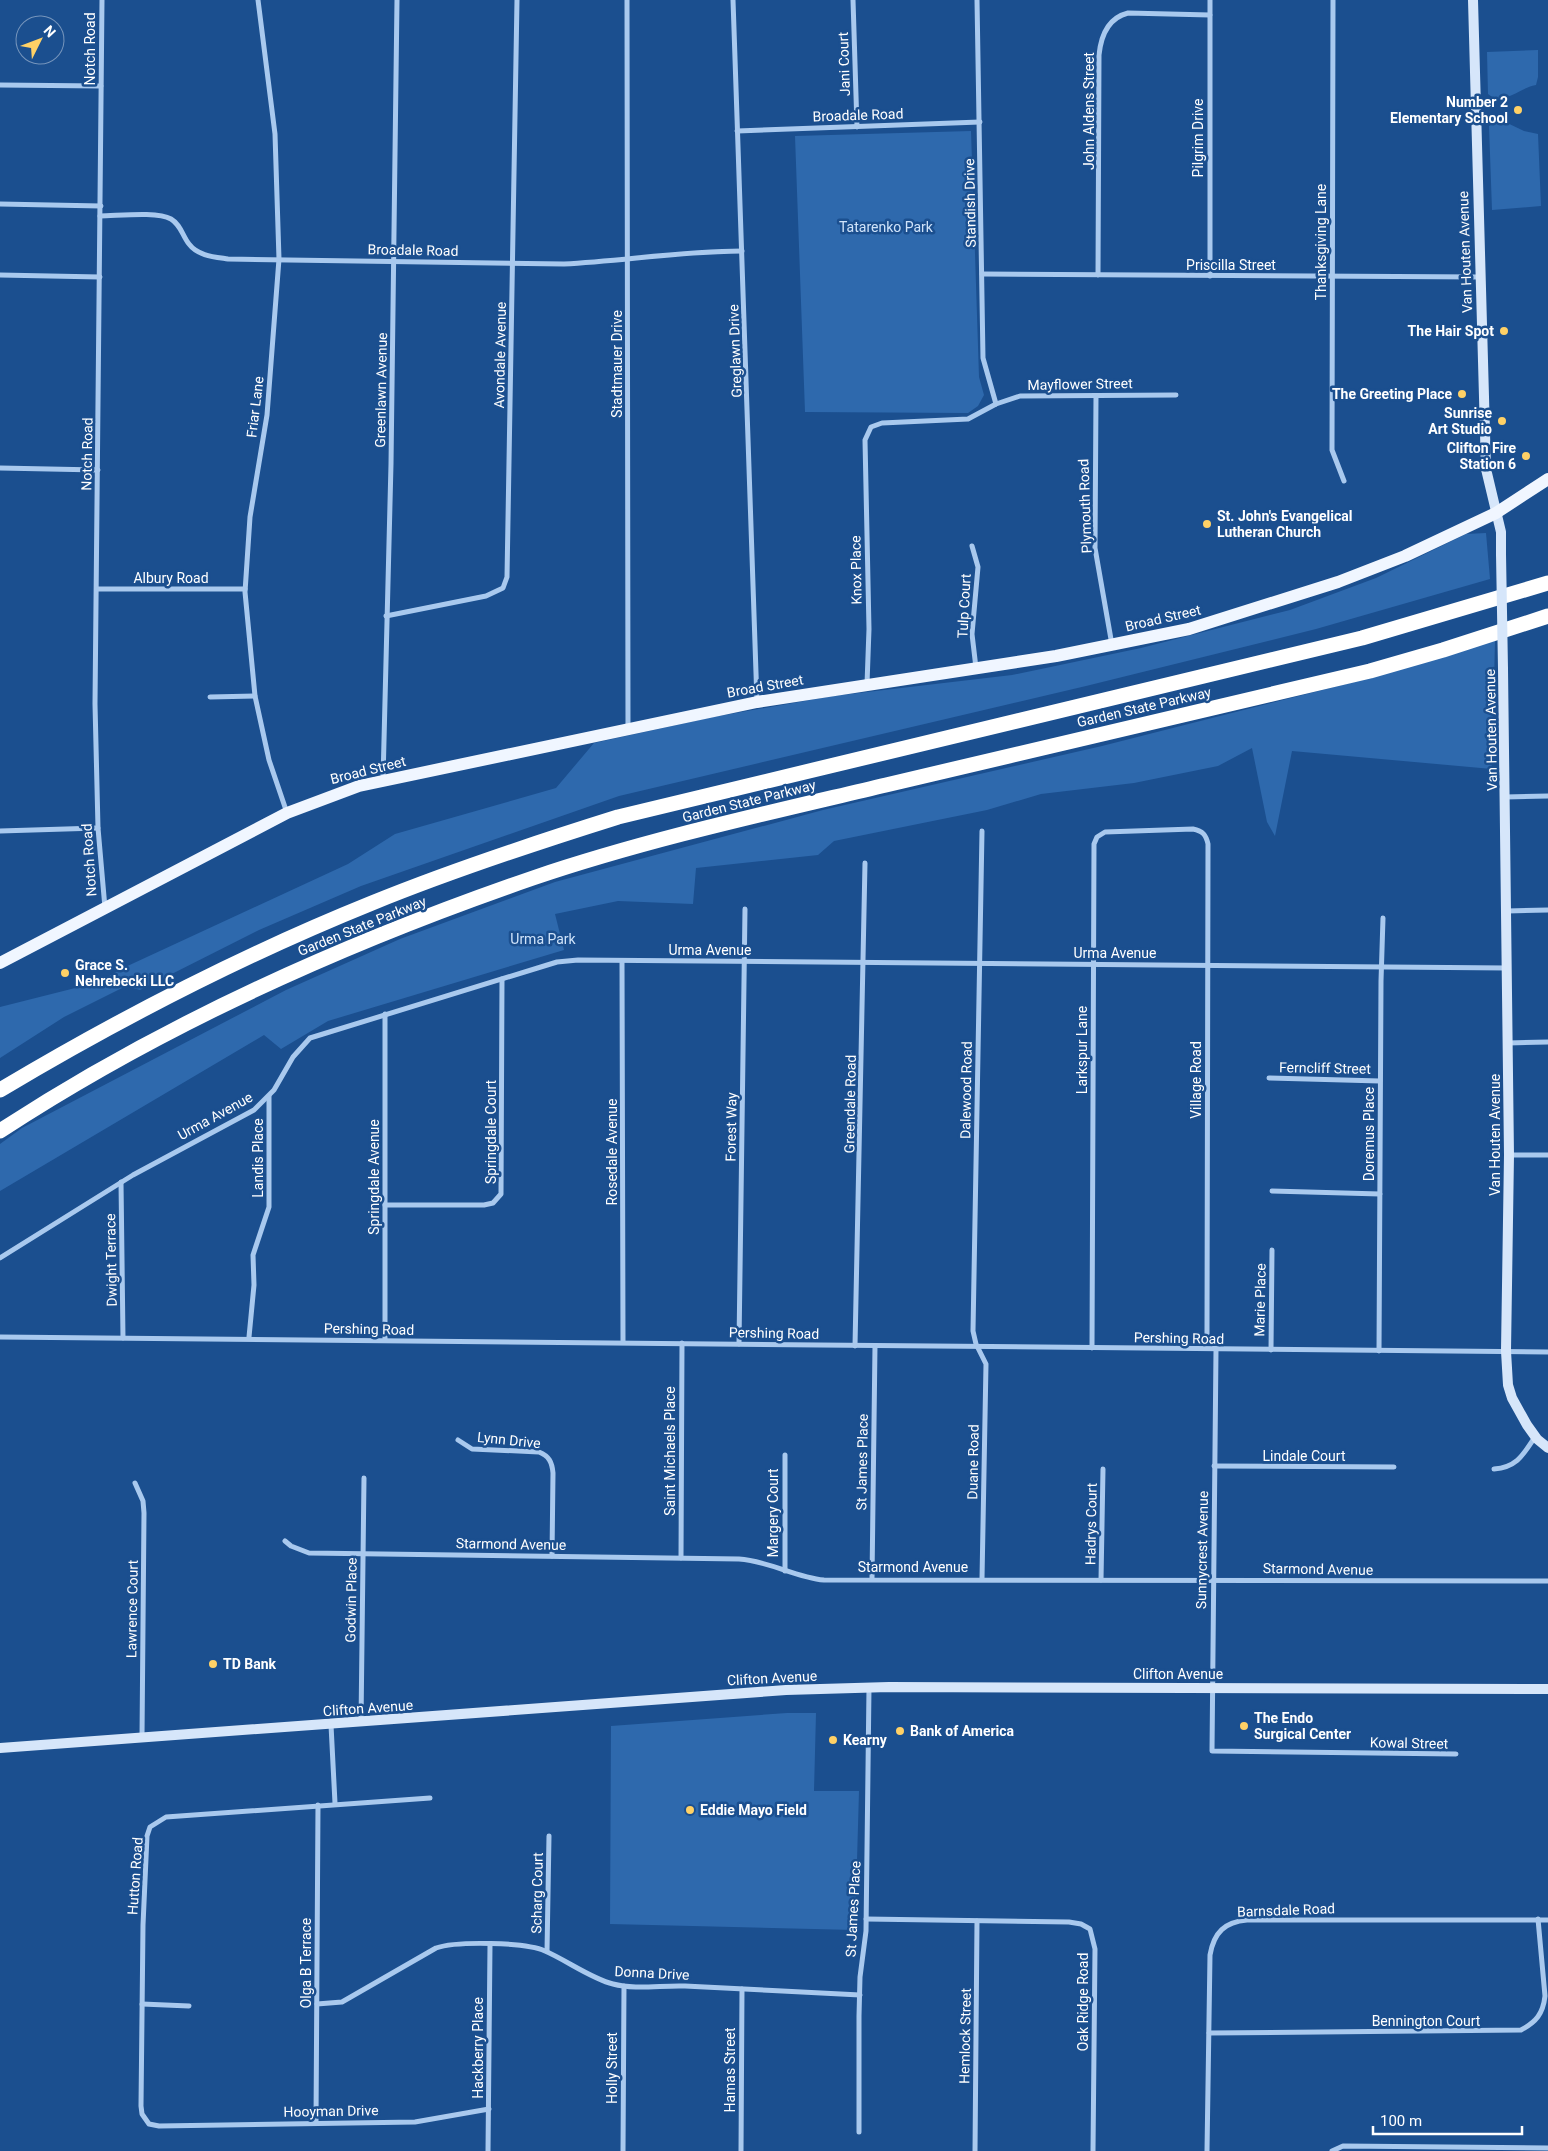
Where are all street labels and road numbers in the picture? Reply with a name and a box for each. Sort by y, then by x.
street label: Notch Road [82,12,98,86]
street label: Jani Court [835,31,853,96]
street label: John Aldens Street [1081,52,1097,170]
street label: Pilgrim Drive [1190,99,1206,177]
street label: Broadale Road [812,105,904,125]
street label: Standish Drive [961,158,979,248]
street label: Thanksgiving Lane [1313,184,1329,300]
street label: Van Houten Avenue [1455,191,1475,313]
street label: Broadale Road [367,241,459,259]
street label: Priscilla Street [1186,257,1276,273]
street label: Avondale Avenue [491,301,509,409]
street label: Greglawn Drive [725,304,745,398]
street label: Stadtmauer Drive [609,310,625,418]
street label: Greenlawn Avenue [372,332,390,448]
street label: Friar Lane [243,375,267,439]
street label: Mayflower Street [1027,375,1133,393]
street label: Notch Road [78,417,96,491]
street label: Plymouth Road [1075,458,1095,554]
street label: Knox Place [847,535,865,605]
street label: Albury Road [133,570,209,586]
street label: Tulp Court [954,573,974,639]
street label: Broad Street [1124,601,1203,634]
street label: Van Houten Avenue [1482,669,1500,791]
street label: Broad Street [726,671,805,701]
street label: Garden State Parkway [1075,684,1213,730]
street label: Broad Street [329,753,408,787]
street label: Garden State Parkway [681,777,818,825]
street label: Notch Road [78,823,100,897]
street label: Garden State Parkway [295,893,429,959]
street label: Urma Avenue [669,942,751,958]
street label: Urma Avenue [1074,945,1156,961]
street label: Larkspur Lane [1074,1006,1090,1094]
street label: Dalewood Road [957,1041,975,1139]
street label: Village Road [1188,1041,1204,1119]
street label: Greendale Road [841,1055,859,1153]
street label: Ferncliff Street [1279,1059,1371,1077]
street label: Van Houten Avenue [1487,1074,1503,1196]
street label: Springdale Court [483,1079,499,1184]
street label: Doremus Place [1361,1087,1377,1181]
street label: Urma Avenue [175,1089,255,1143]
street label: Forest Way [722,1092,740,1162]
street label: Rosedale Avenue [604,1099,620,1205]
street label: Landis Place [250,1118,266,1198]
street label: Springdale Avenue [366,1119,382,1235]
street label: Dwight Terrace [102,1213,120,1307]
street label: Marie Place [1251,1263,1269,1337]
street label: Pershing Road [324,1320,414,1338]
street label: Pershing Road [729,1324,819,1342]
street label: Pershing Road [1134,1329,1224,1347]
street label: Saint Michaels Place [662,1386,678,1516]
street label: St James Place [853,1414,871,1510]
street label: Duane Road [964,1424,982,1500]
street label: Lynn Drive [477,1429,541,1451]
street label: Lindale Court [1263,1448,1346,1464]
street label: Margery Court [765,1468,781,1558]
street label: Hadrys Court [1082,1482,1100,1565]
street label: Sunnycrest Avenue [1193,1491,1211,1609]
street label: Starmond Avenue [456,1535,566,1553]
street label: Godwin Place [342,1557,360,1643]
street label: Lawrence Court [123,1559,141,1658]
street label: Starmond Avenue [858,1559,968,1575]
street label: Starmond Avenue [1263,1560,1373,1578]
street label: Clifton Avenue [1133,1666,1223,1682]
street label: Clifton Avenue [727,1668,817,1688]
street label: Clifton Avenue [322,1697,414,1719]
street label: Kowal Street [1370,1734,1449,1752]
street label: Hutton Road [124,1837,146,1915]
street label: Scharg Court [528,1852,546,1934]
street label: St James Place [842,1860,864,1958]
street label: Barnsdale Road [1237,1900,1335,1920]
street label: Olga B Terrace [298,1918,314,2008]
street label: Oak Ridge Road [1075,1953,1091,2051]
street label: Donna Drive [614,1963,690,1983]
street label: Hemlock Street [956,1988,974,2084]
street label: Hackberry Place [470,1997,486,2099]
street label: Bennington Court [1372,2013,1481,2029]
street label: Hamas Street [722,2027,738,2113]
street label: Holly Street [604,2032,620,2104]
street label: Hooyman Drive [283,2102,379,2120]

